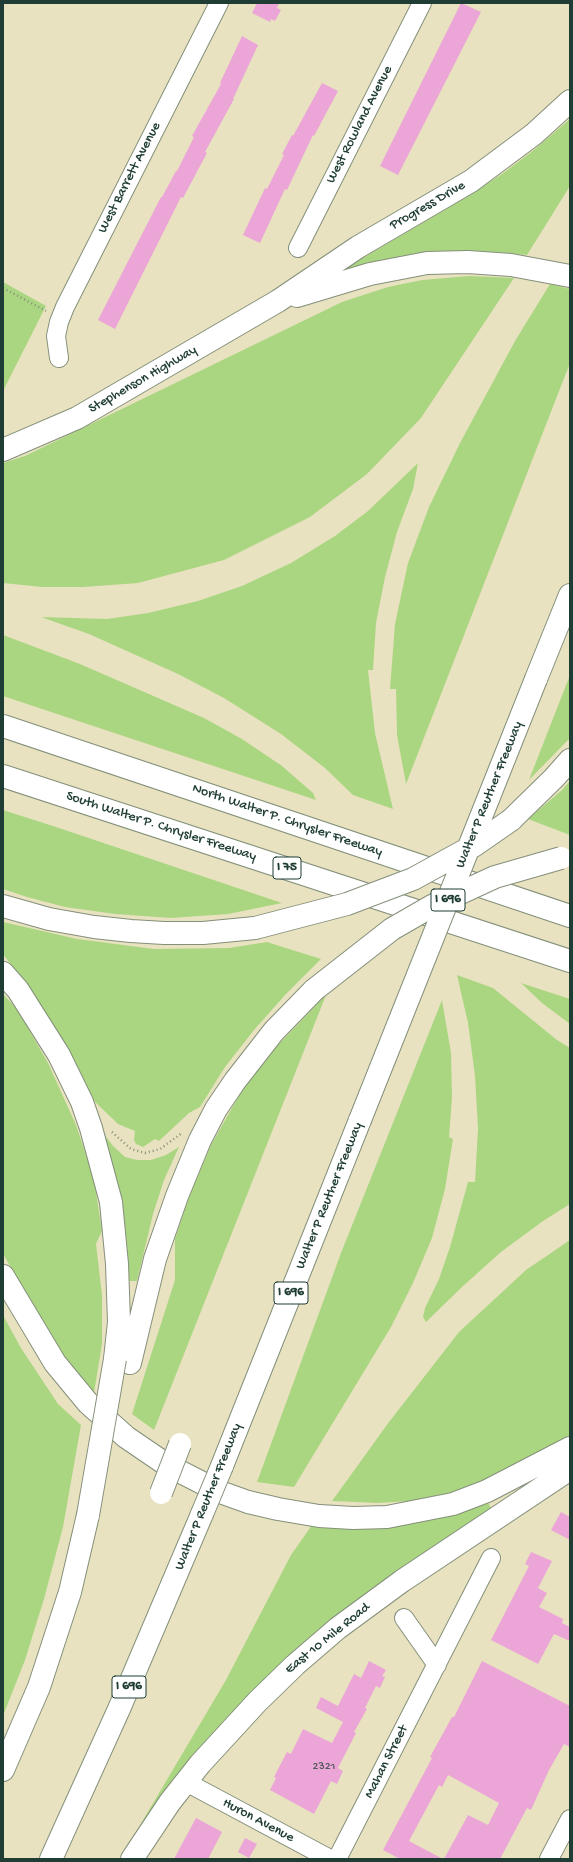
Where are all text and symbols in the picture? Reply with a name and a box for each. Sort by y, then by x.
street label: West Rowland Avenue [323,63,397,187]
street label: West Barrett Avenue [95,120,165,236]
street label: Progress Drive [387,178,469,234]
street label: Stephenson Highway [86,342,200,418]
street label: Walter P Reuther Freeway [453,719,527,871]
street label: North Walter P. Chrysler Freeway [190,780,384,862]
street label: South Walter P. Chrysler Freeway [64,788,258,866]
road number: I 75 [273,857,301,879]
road number: I 696 [431,889,465,911]
street label: Walter P Reuther Freeway [293,1120,367,1272]
road number: I 696 [274,1282,308,1304]
street label: Walter P Reuther Freeway [172,1421,246,1573]
street label: East 10 Mile Road [282,1600,374,1678]
road number: I 696 [112,1676,146,1698]
street label: Mahan Street [361,1723,413,1801]
house number: 2321 [313,1760,335,1774]
street label: Huron Avenue [219,1795,297,1847]

